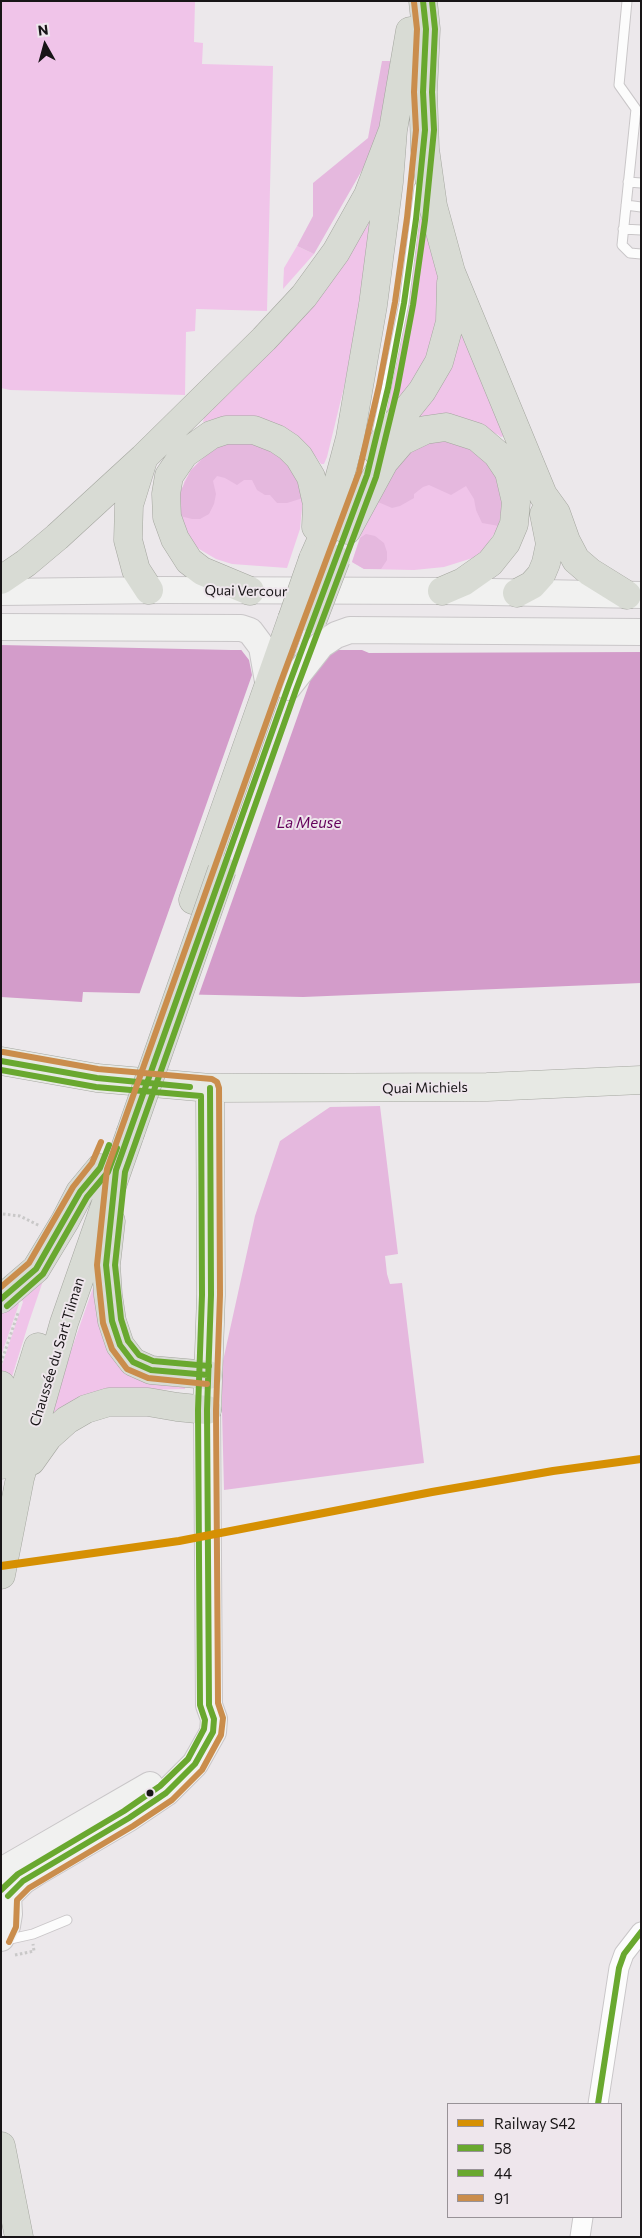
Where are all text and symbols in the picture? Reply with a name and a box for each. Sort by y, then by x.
north arrow [20,20,70,70]
text: N [37,21,49,39]
street label: Quai Vercour [204,582,288,600]
water label: La Meuse [277,814,341,832]
street label: Quai Michiels [382,1079,468,1097]
street label: Chaussée du Sart Tilman [26,1276,88,1428]
unlabelled marker [145,1788,155,1798]
legend [447,2103,622,2218]
text: Railway S42 [494,2114,576,2132]
text: 58 [494,2139,512,2157]
text: 44 [494,2164,512,2182]
text: 91 [494,2189,510,2207]

